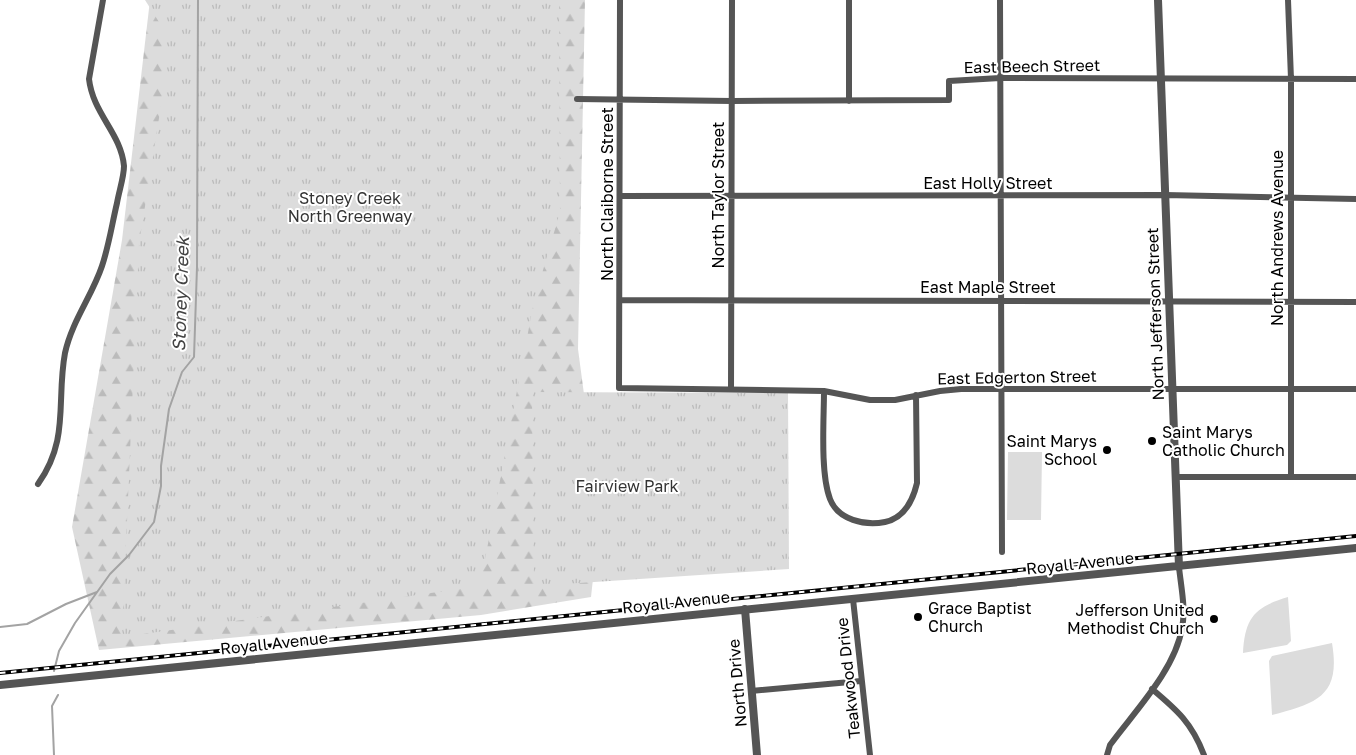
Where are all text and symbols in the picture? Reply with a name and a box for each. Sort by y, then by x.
street label: East Beech Street [963,55,1101,77]
street label: North Claiborne Street [597,107,617,281]
street label: North Taylor Street [708,122,728,268]
street label: North Andrews Avenue [1267,150,1287,326]
street label: East Holly Street [923,173,1053,193]
park label: Stoney Creek North Greenway [288,188,412,226]
street label: North Jefferson Street [1142,227,1168,401]
water label: Stoney Creek [167,234,193,352]
street label: East Maple Street [920,277,1056,297]
street label: East Edgerton Street [937,366,1097,388]
place label: Saint Marys Catholic Church [1162,422,1285,460]
place label: Saint Marys School [1006,431,1097,469]
marker: Saint Marys Catholic Church [1146,435,1158,447]
marker: Saint Marys School [1101,444,1113,456]
park label: Fairview Park [575,476,679,496]
street label: Royall Avenue [1025,547,1135,579]
street label: Royall Avenue [621,586,731,618]
place label: Grace Baptist Church [928,598,1032,636]
place label: Jefferson United Methodist Church [1067,600,1204,638]
marker: Grace Baptist Church [912,611,924,623]
marker: Jefferson United Methodist Church [1208,613,1220,625]
street label: Teakwood Drive [832,617,864,739]
street label: Royall Avenue [219,627,329,659]
street label: North Drive [723,638,751,728]

